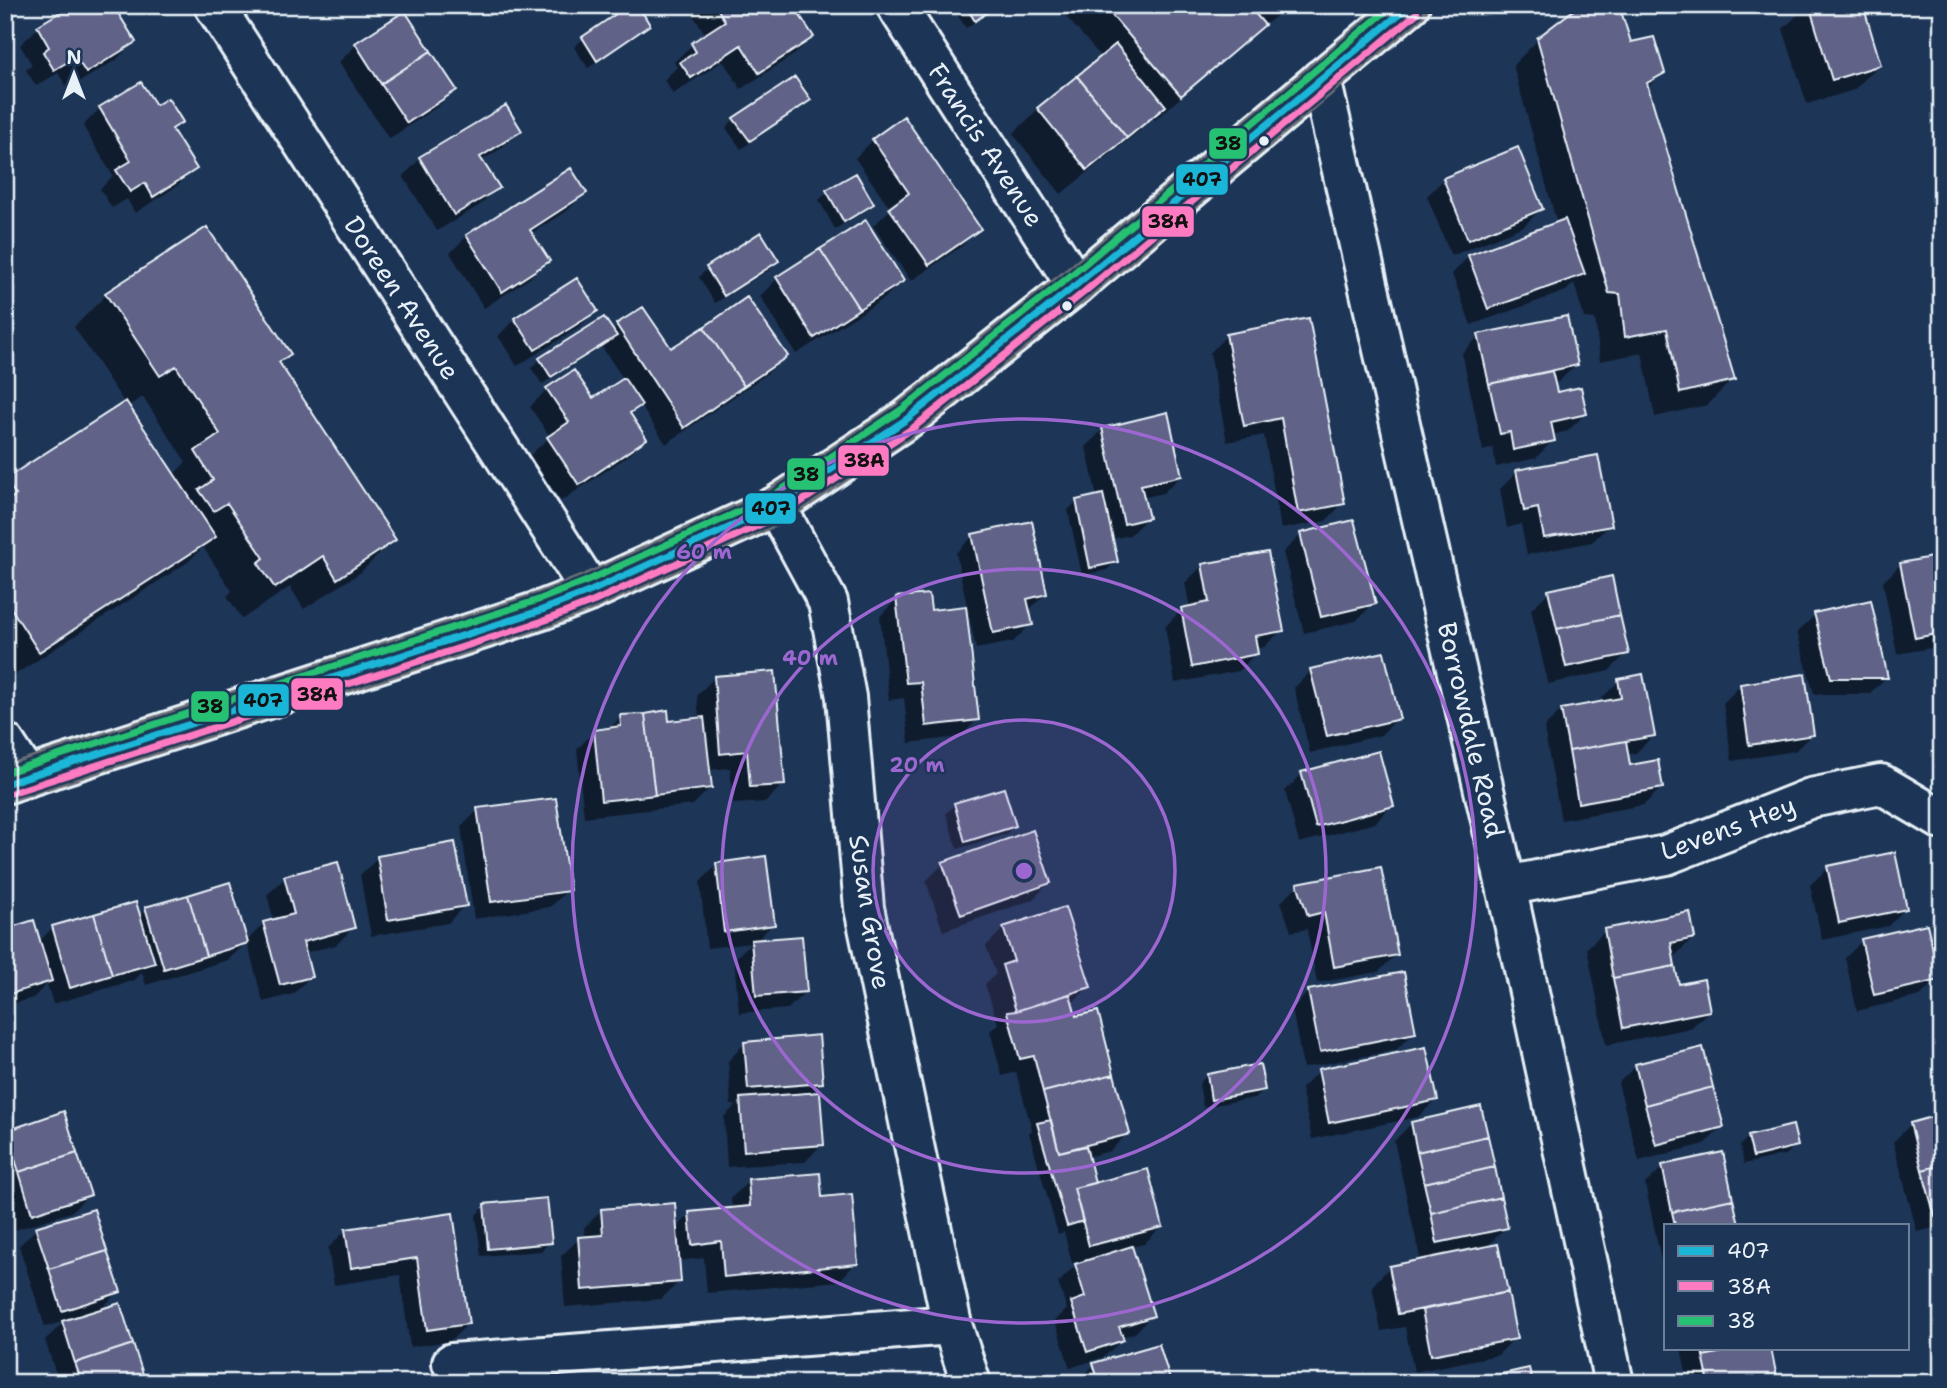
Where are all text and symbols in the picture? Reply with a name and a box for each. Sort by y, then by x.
north arrow [38,38,108,108]
text: N [66,45,82,70]
street label: Francis Avenue [920,56,1052,233]
line badge: 38 [1208,127,1248,160]
text: 38 [1215,131,1241,156]
unlabelled marker [1257,134,1271,148]
line badge: 407 [1175,163,1229,196]
text: 407 [1182,167,1222,192]
line badge: 38A [1141,205,1195,238]
street label: Doreen Avenue [336,209,468,386]
text: 38A [1147,209,1189,234]
unlabelled marker [1060,299,1074,313]
line badge: 38A [837,444,890,477]
text: 38A [843,448,885,473]
line badge: 38 [786,457,826,491]
text: 38 [793,462,819,487]
line badge: 407 [744,492,797,525]
text: 407 [751,496,791,521]
text: 60 m [676,538,732,566]
street label: Borrowdale Road [1430,619,1513,841]
text: 40 m [782,644,838,672]
line badge: 38A [290,677,344,711]
text: 38A [296,682,338,707]
line badge: 407 [237,683,290,717]
text: 407 [243,688,283,713]
line badge: 38 [190,690,230,723]
text: 38 [197,694,223,719]
text: 20 m [889,751,945,779]
street label: Levens Hey [1655,787,1800,868]
street label: Susan Grove [841,832,900,992]
centre of rings [1012,859,1036,883]
legend [1664,1224,1909,1350]
text: 407 [1727,1237,1770,1265]
text: 38A [1727,1273,1771,1301]
text: 38 [1727,1307,1756,1335]

